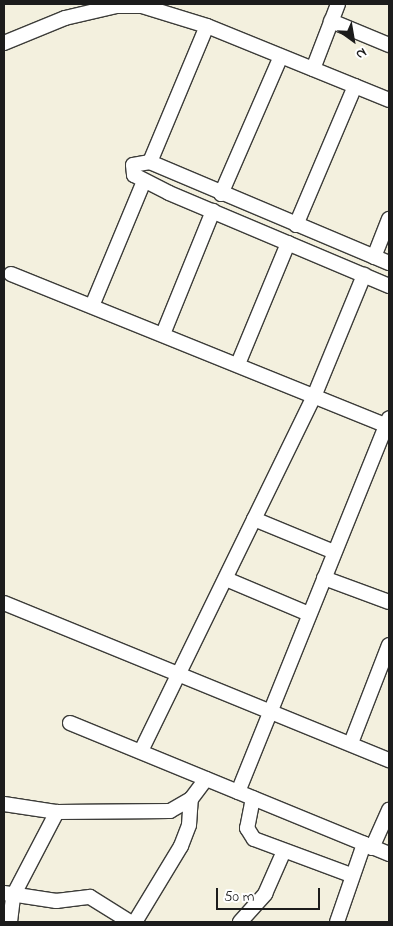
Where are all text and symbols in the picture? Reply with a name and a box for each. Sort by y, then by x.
north arrow [328,15,378,65]
text: N [352,42,371,65]
scale bar [218,878,322,910]
text: 50 m [224,886,254,908]

